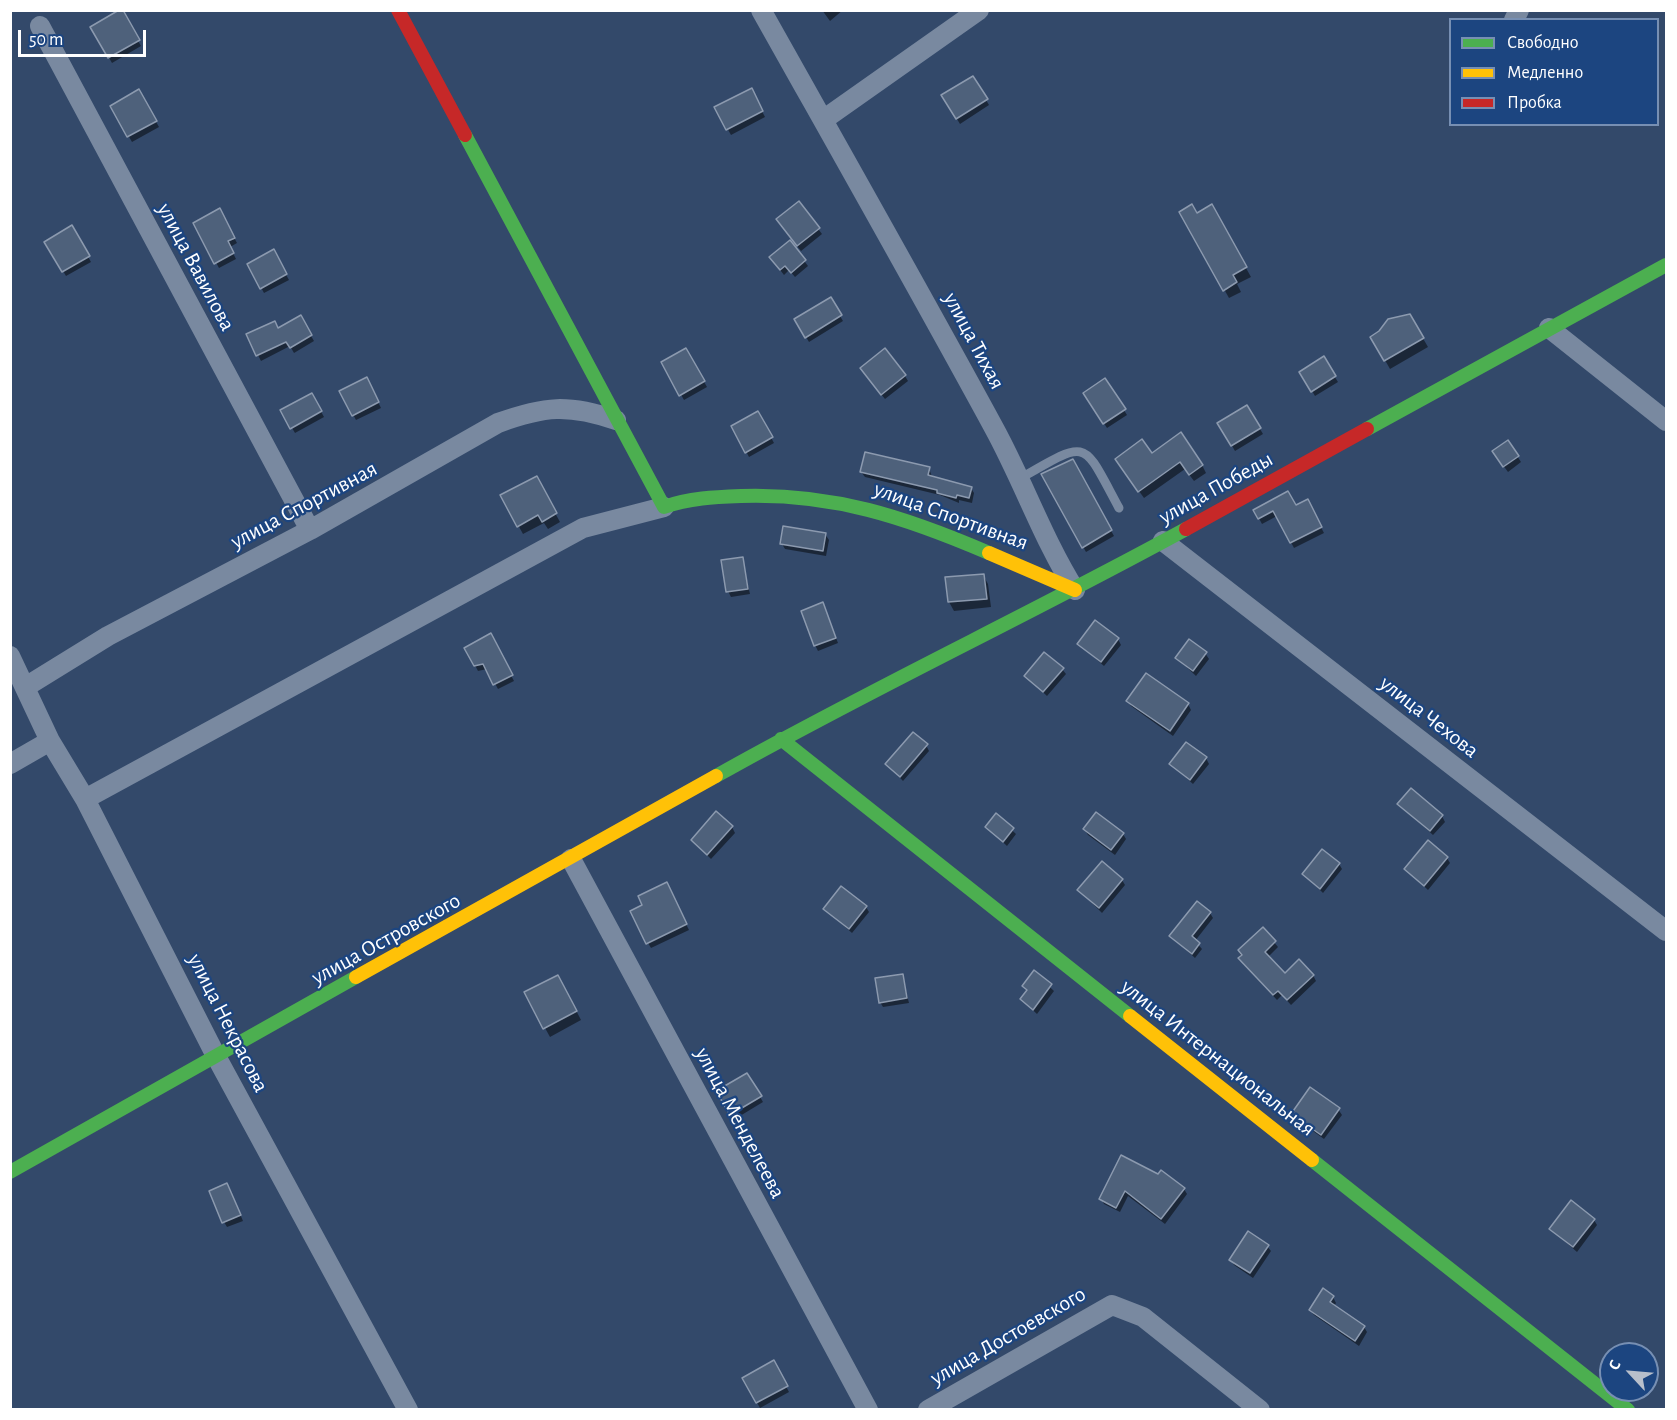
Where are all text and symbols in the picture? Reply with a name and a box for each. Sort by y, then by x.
scale bar [21,18,148,56]
legend [1449,18,1659,126]
text: 50 m [29,31,63,49]
text: Свободно [1507,34,1579,52]
text: Медленно [1507,64,1583,82]
text: Пробка [1507,94,1562,112]
street label: улица Вавилова [151,199,241,335]
street label: улица Тихая [937,288,1011,394]
street label: улица Победы [1154,446,1278,530]
street label: улица Спортивная [226,455,382,555]
street label: улица Спортивная [870,476,1032,556]
street label: улица Чехова [1374,670,1484,764]
street label: улица Островского [307,887,465,991]
street label: улица Некрасова [182,949,274,1097]
street label: улица Интернациональная [1115,974,1321,1142]
street label: улица Менделеева [689,1043,791,1203]
street label: улица Достоевского [926,1281,1090,1391]
north arrow [1599,1342,1659,1402]
text: С [1605,1358,1624,1372]

